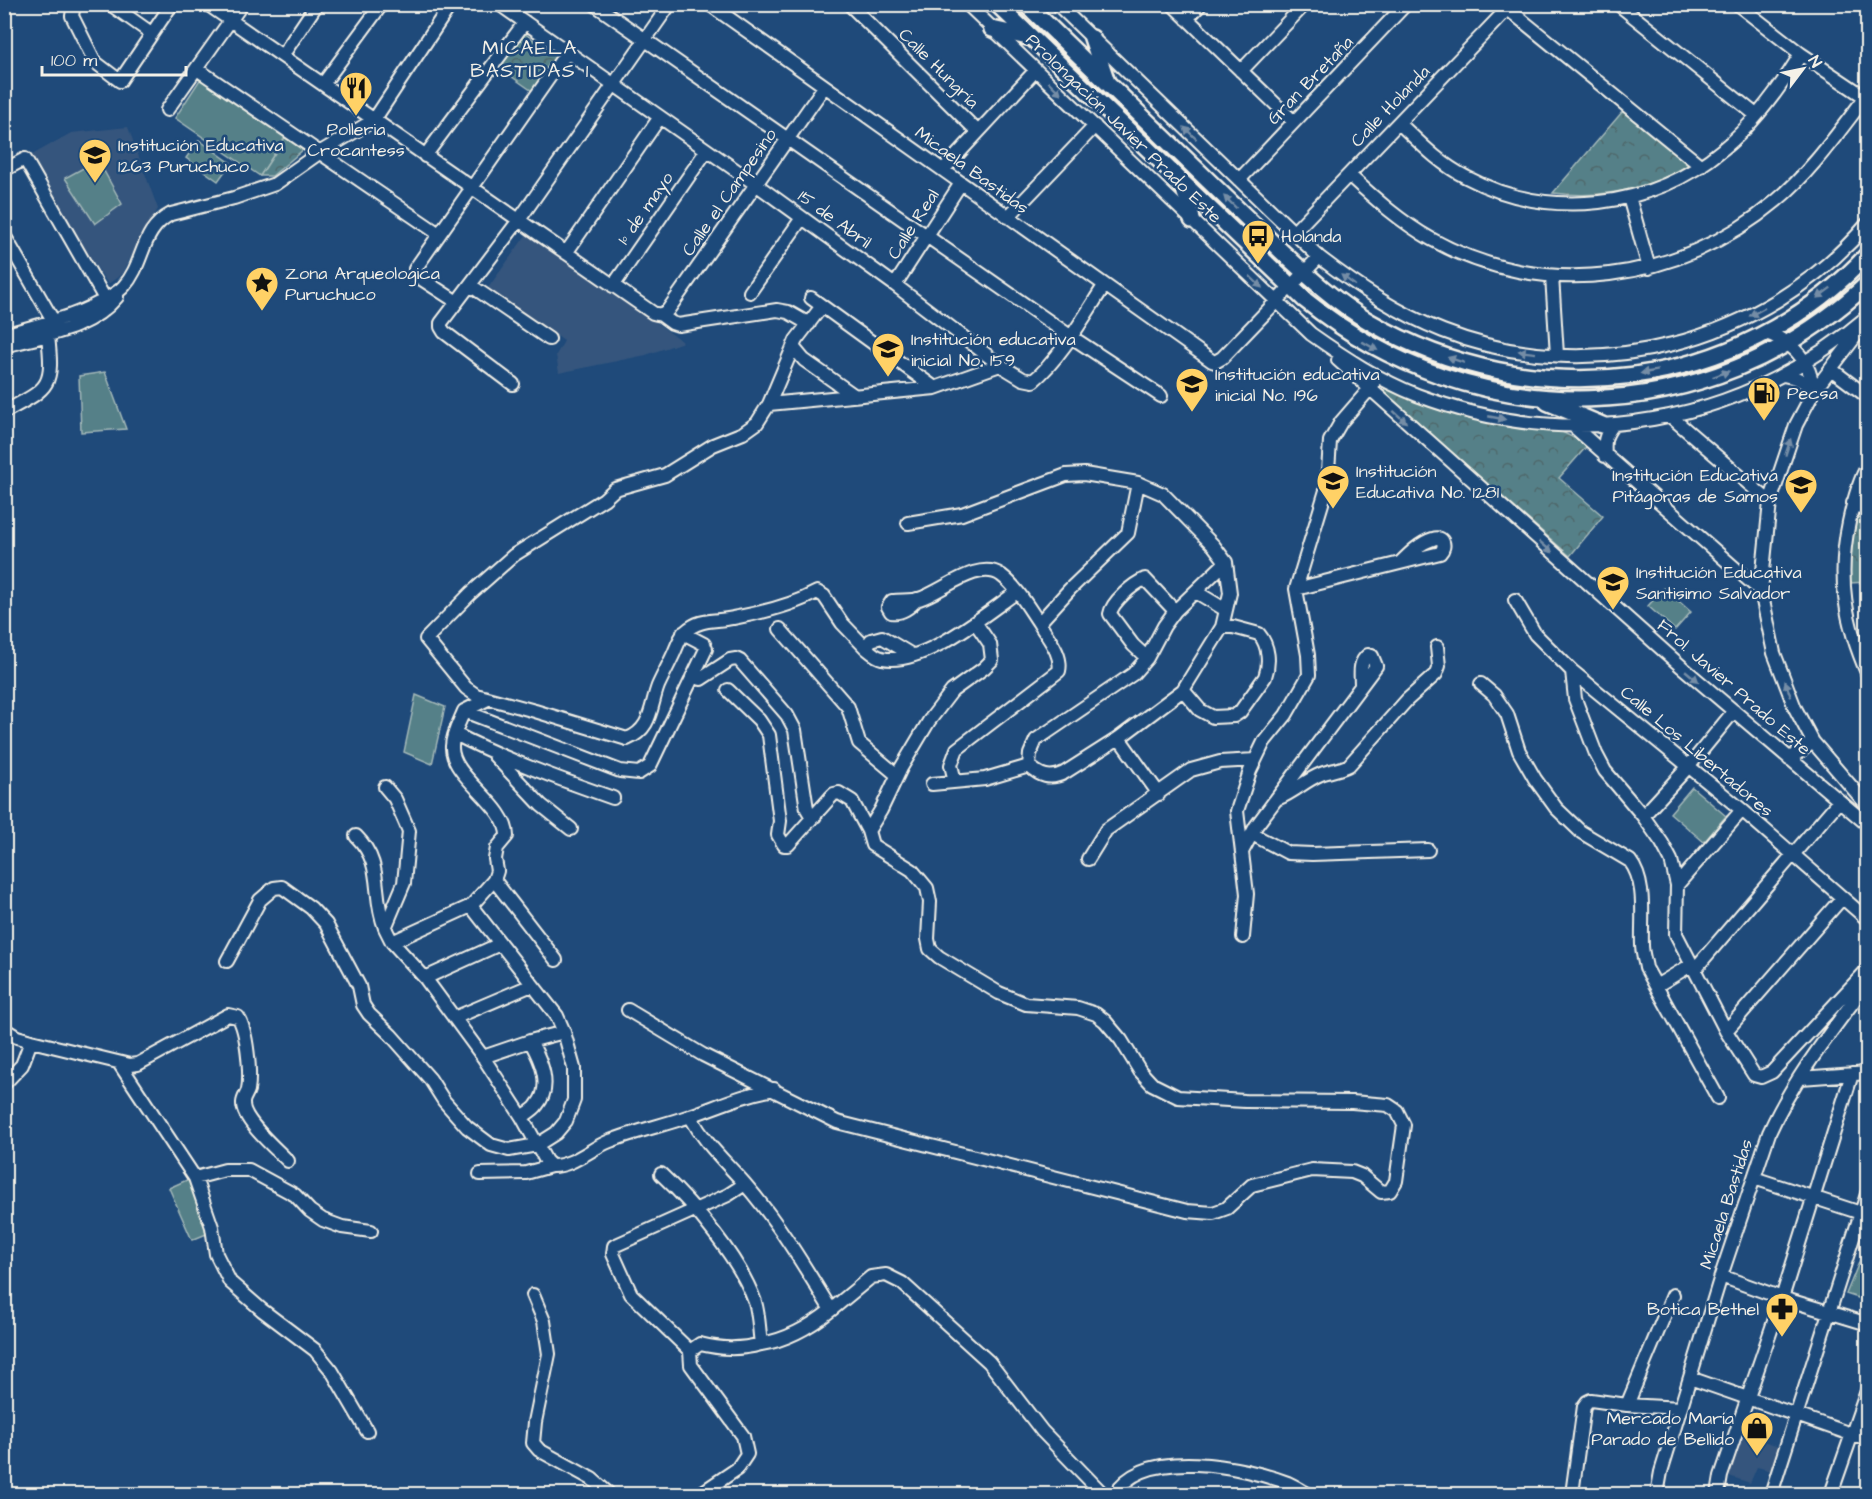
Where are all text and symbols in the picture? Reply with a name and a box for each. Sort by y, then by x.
street label: Calle Hungría [892,23,984,115]
street label: Prolongación Javier Prado Este [1019,28,1227,230]
street label: Gran Bretaña [1261,30,1359,130]
district label: MICAELA BASTIDAS 1 [470,34,590,85]
scale bar [42,39,186,77]
north arrow [1773,39,1833,99]
text: 100 m [51,48,97,73]
text: N [1803,51,1827,72]
street label: Calle Holanda [1345,60,1436,153]
restaurant icon: Polleria Crocantess [338,70,374,117]
one-way arrow [1048,81,1063,95]
place label: Polleria Crocantess [307,117,405,163]
street label: Micaela Bastidas [910,120,1034,220]
street label: Calle el Campesino [676,123,783,261]
one-way arrow [1184,127,1198,141]
place label: Institución Educativa 1263 Puruchuco [118,133,284,179]
school or university icon: Institución Educativa 1263 Puruchuco [77,137,113,184]
street label: 1º de mayo [611,167,680,250]
street label: 15 de Abril [793,184,877,255]
street label: Calle Real [881,184,946,264]
one-way arrow [1223,196,1238,209]
bus stop icon: Holanda [1240,218,1276,265]
place label: Holanda [1281,224,1341,249]
place label: Zona Arqueologica Puruchuco [285,261,440,307]
place icon: Zona Arqueologica Puruchuco [244,265,280,312]
one-way arrow [1249,274,1263,288]
one-way arrow [1341,274,1357,286]
one-way arrow [1817,287,1832,299]
one-way arrow [1748,307,1765,317]
place label: Institución educativa inicial No. 159 [911,327,1076,373]
school or university icon: Institución educativa inicial No. 159 [870,331,906,378]
one-way arrow [1362,341,1379,351]
one-way arrow [1518,347,1537,357]
one-way arrow [1447,355,1465,364]
place label: Institución educativa inicial No. 196 [1215,362,1380,408]
school or university icon: Institución educativa inicial No. 196 [1174,366,1210,413]
one-way arrow [1639,368,1658,377]
one-way arrow [1712,369,1730,379]
fuel station icon: Pecsa [1746,375,1782,422]
place label: Pecsa [1787,381,1838,406]
one-way arrow [1392,410,1407,423]
one-way arrow [1488,414,1507,423]
one-way arrow [1784,437,1794,455]
place label: Institución Educativa No. 1281 [1356,459,1499,505]
school or university icon: Institución Educativa No. 1281 [1315,463,1351,510]
place label: Institución Educativa Pitágoras de Samos [1612,463,1778,510]
school or university icon: Institución Educativa Pitágoras de Samos [1783,467,1819,514]
one-way arrow [1538,540,1553,554]
place label: Institución Educativa Santisimo Salvador [1636,560,1802,606]
school or university icon: Institución Educativa Santisimo Salvador [1595,564,1631,611]
street label: Frol. Javier Prado Este [1651,613,1816,761]
one-way arrow [1684,669,1700,682]
street label: Calle Los Libertadores [1615,680,1779,823]
one-way arrow [1782,680,1792,698]
street label: Micaela Bastidas [1694,1136,1759,1272]
pharmacy icon: Botica Bethel [1764,1291,1800,1338]
place label: Botica Bethel [1647,1297,1759,1322]
place label: Mercado María Parado de Bellido [1591,1406,1734,1452]
shop icon: Mercado María Parado de Bellido [1739,1410,1775,1457]

